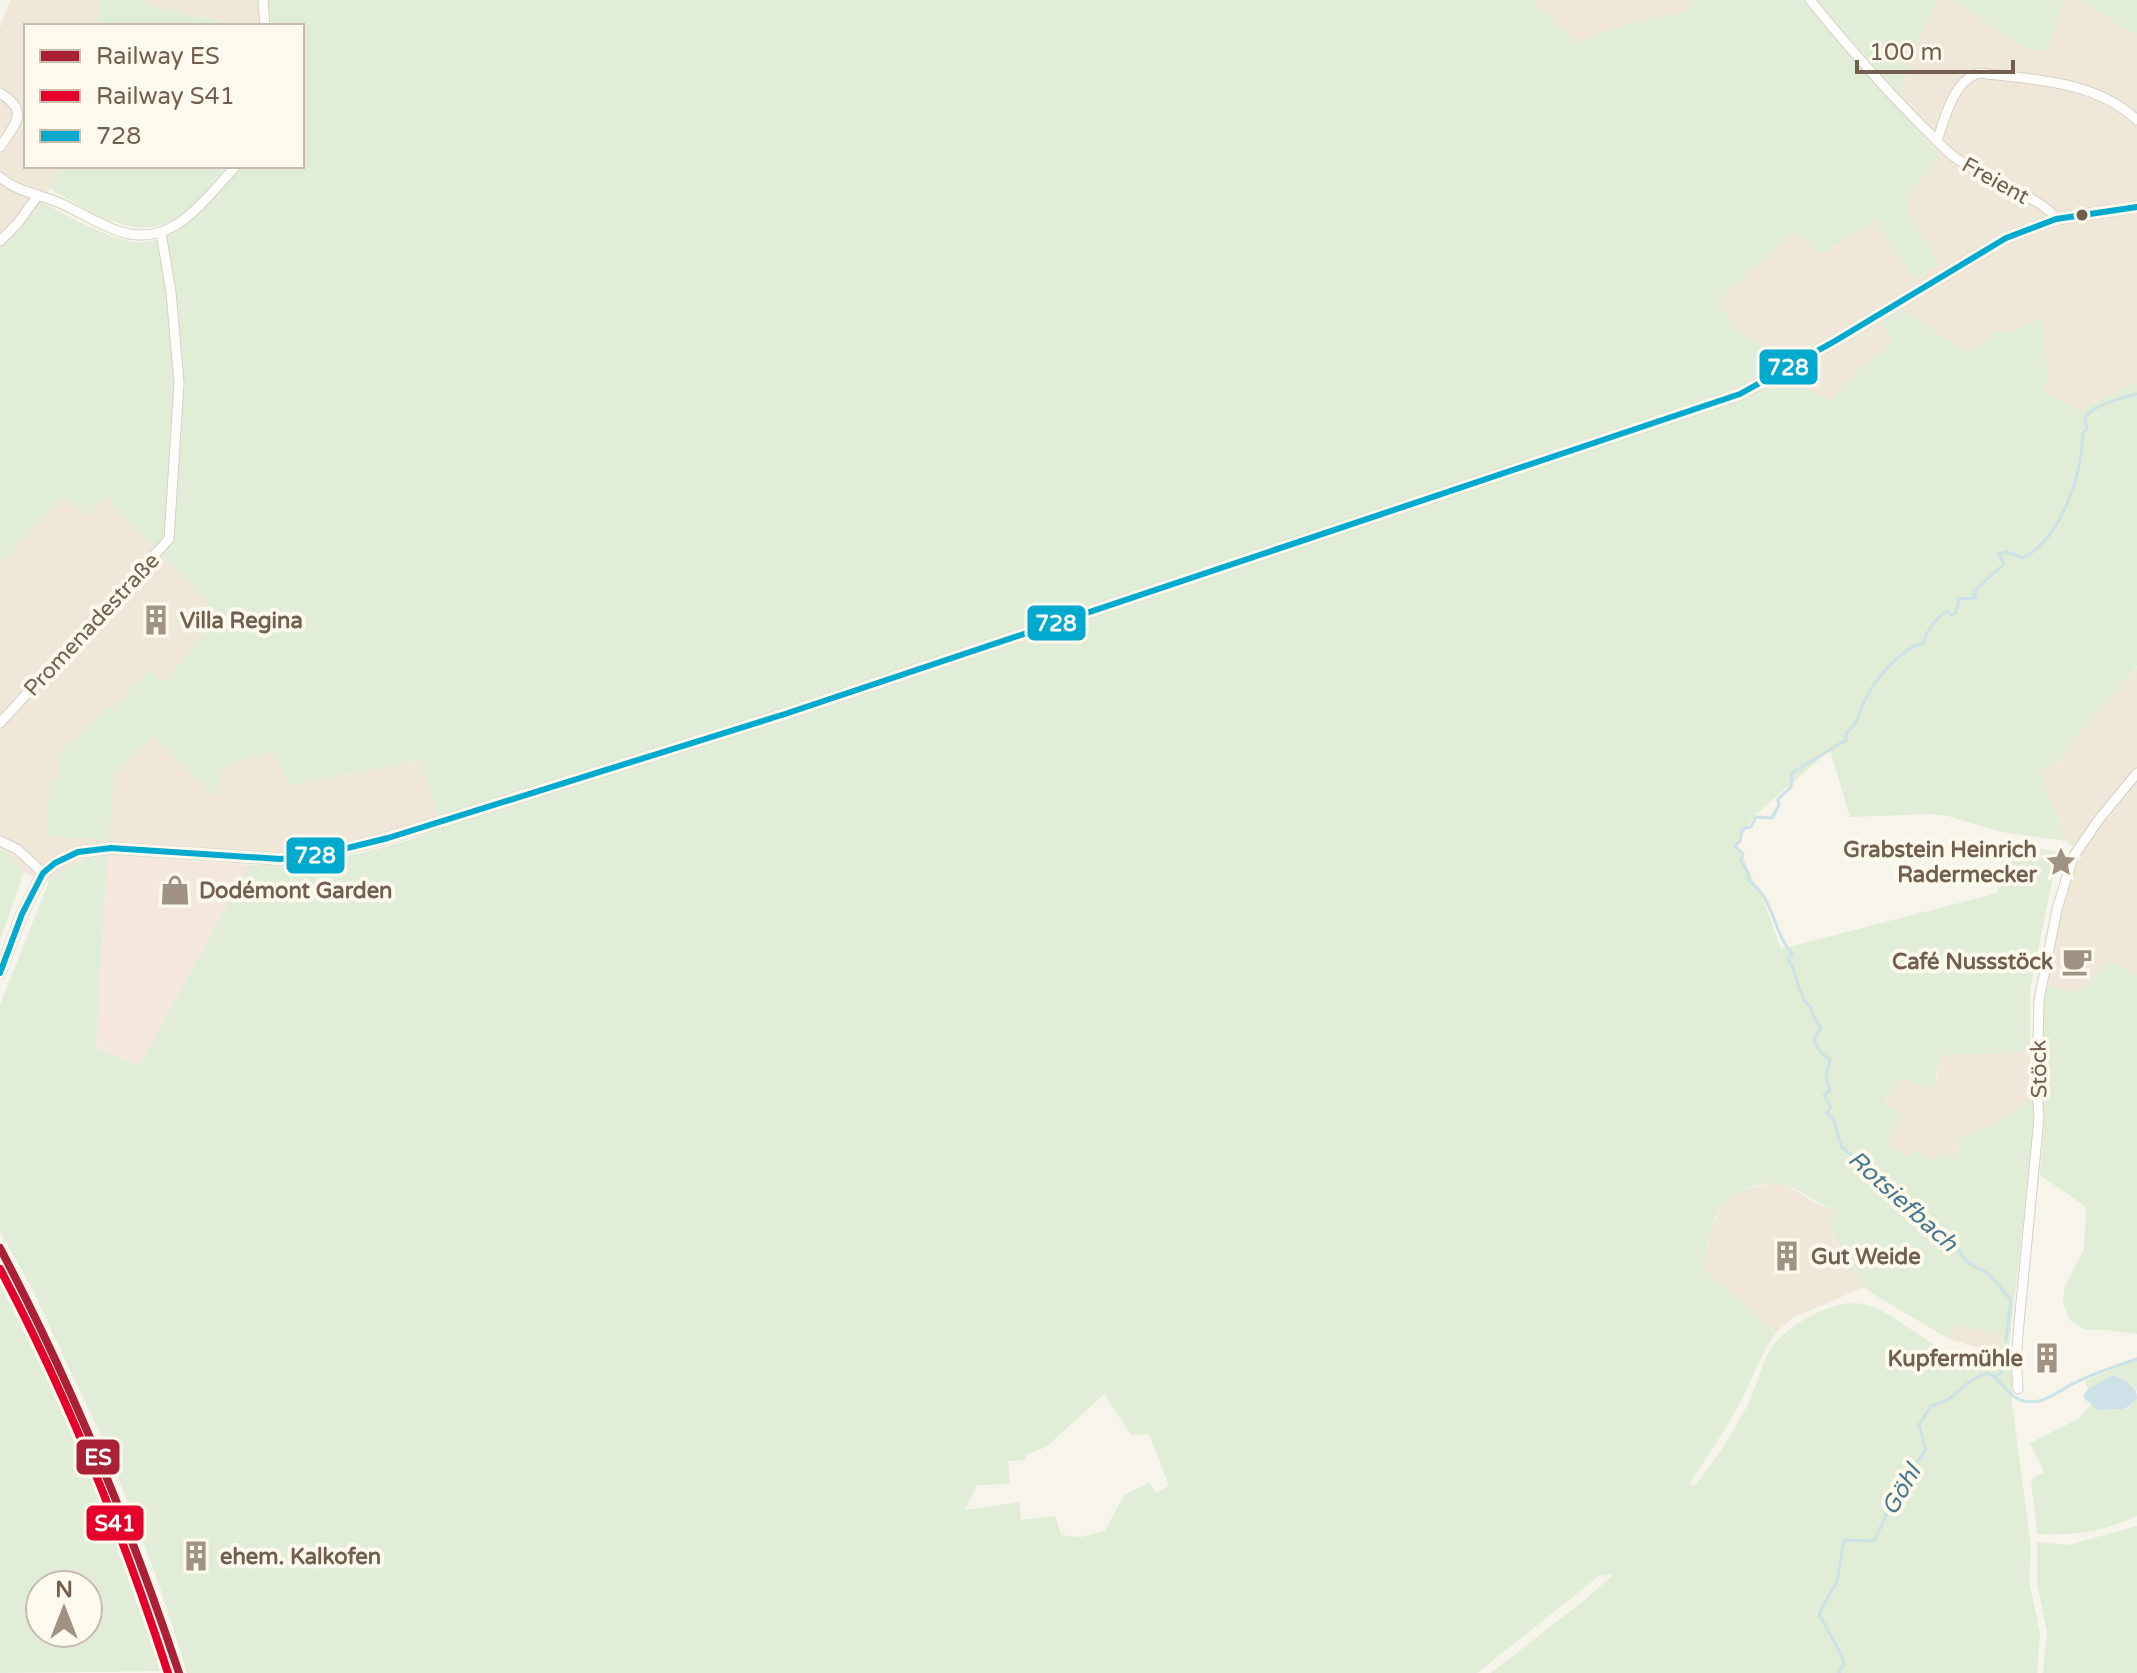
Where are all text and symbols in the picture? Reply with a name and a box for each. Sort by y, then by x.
legend [24,24,304,168]
scale bar [1857,24,2013,74]
text: 100 m [1869,38,1943,67]
text: Railway ES [96,42,220,71]
text: Railway S41 [96,82,235,111]
text: 728 [96,122,141,151]
street label: Freient [1957,152,2034,210]
unlabelled marker [2074,207,2090,223]
line badge: 728 [1758,348,1819,386]
text: 728 [1767,355,1809,381]
street label: Promenadestraße [19,548,165,702]
building icon: Villa Regina [139,603,173,637]
line badge: 728 [1026,604,1087,642]
place label: Villa Regina [180,608,303,634]
text: 728 [1035,611,1077,637]
line badge: 728 [285,836,346,875]
place label: Grabstein Heinrich Radermecker [1843,837,2038,888]
text: 728 [294,843,336,869]
place icon: Grabstein Heinrich Radermecker [2044,845,2078,879]
shop icon: Dodémont Garden [158,873,192,907]
place label: Dodémont Garden [199,878,393,904]
cafe icon: Café Nussstöck [2060,944,2094,978]
place label: Café Nussstöck [1892,949,2053,975]
street label: Stöck [2025,1040,2053,1098]
water label: Rotsiefbach [1842,1145,1964,1259]
building icon: Gut Weide [1770,1239,1804,1273]
place label: Gut Weide [1811,1244,1921,1270]
building icon: Kupfermühle [2030,1341,2064,1375]
place label: Kupfermühle [1888,1346,2023,1372]
line badge: ES [75,1438,121,1476]
text: ES [84,1445,112,1471]
water label: Göhl [1876,1457,1929,1521]
line badge: S41 [85,1504,145,1542]
text: S41 [94,1511,136,1537]
building icon: ehem. Kalkofen [179,1539,213,1573]
place label: ehem. Kalkofen [220,1544,381,1570]
north arrow [24,1569,104,1649]
text: N [55,1577,73,1603]

